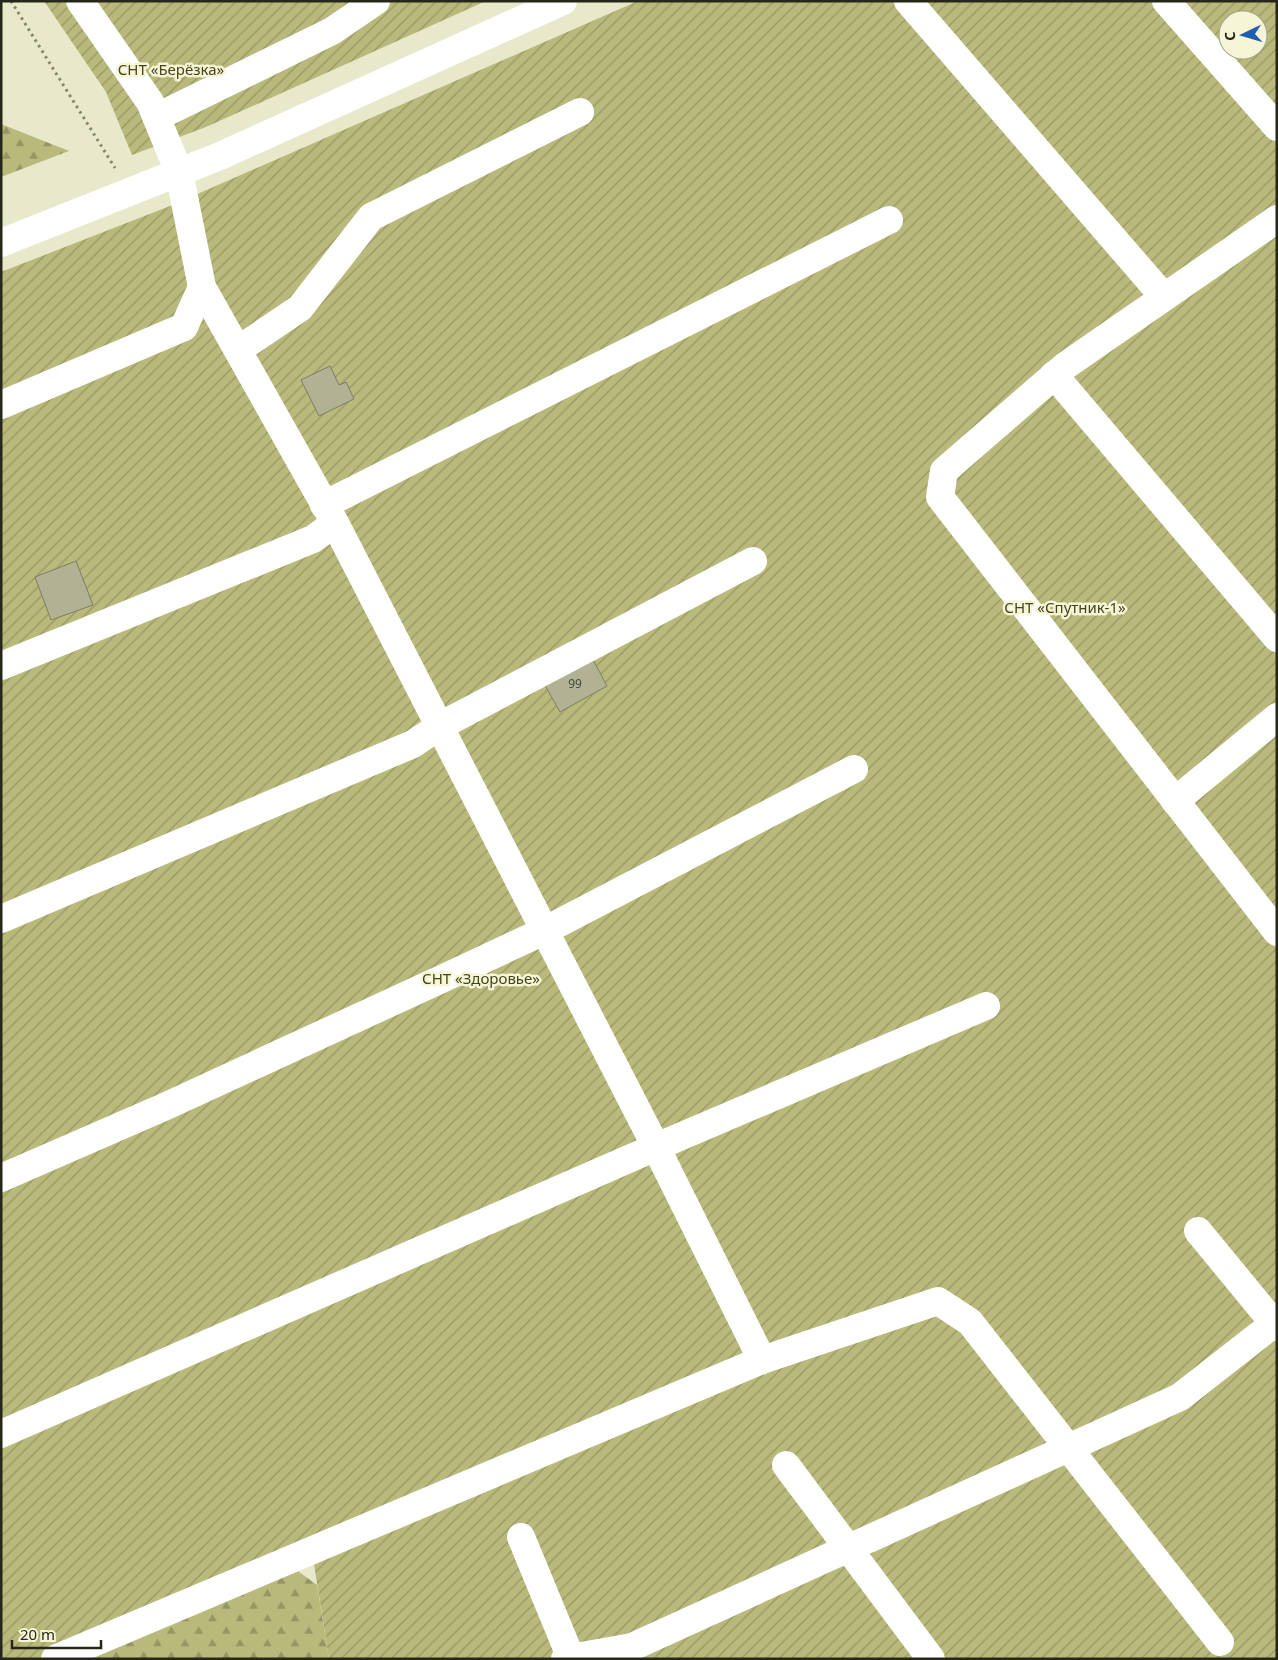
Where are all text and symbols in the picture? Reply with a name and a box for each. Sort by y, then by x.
north arrow [1218,10,1268,60]
text: С [1220,31,1239,42]
park label: СНТ «Берёзка» [118,59,225,79]
park label: СНТ «Спутник-1» [1004,597,1126,617]
house number: 99 [568,675,582,692]
park label: СНТ «Здоровье» [422,968,540,988]
scale bar [12,1618,101,1650]
text: 20 m [20,1624,55,1644]

